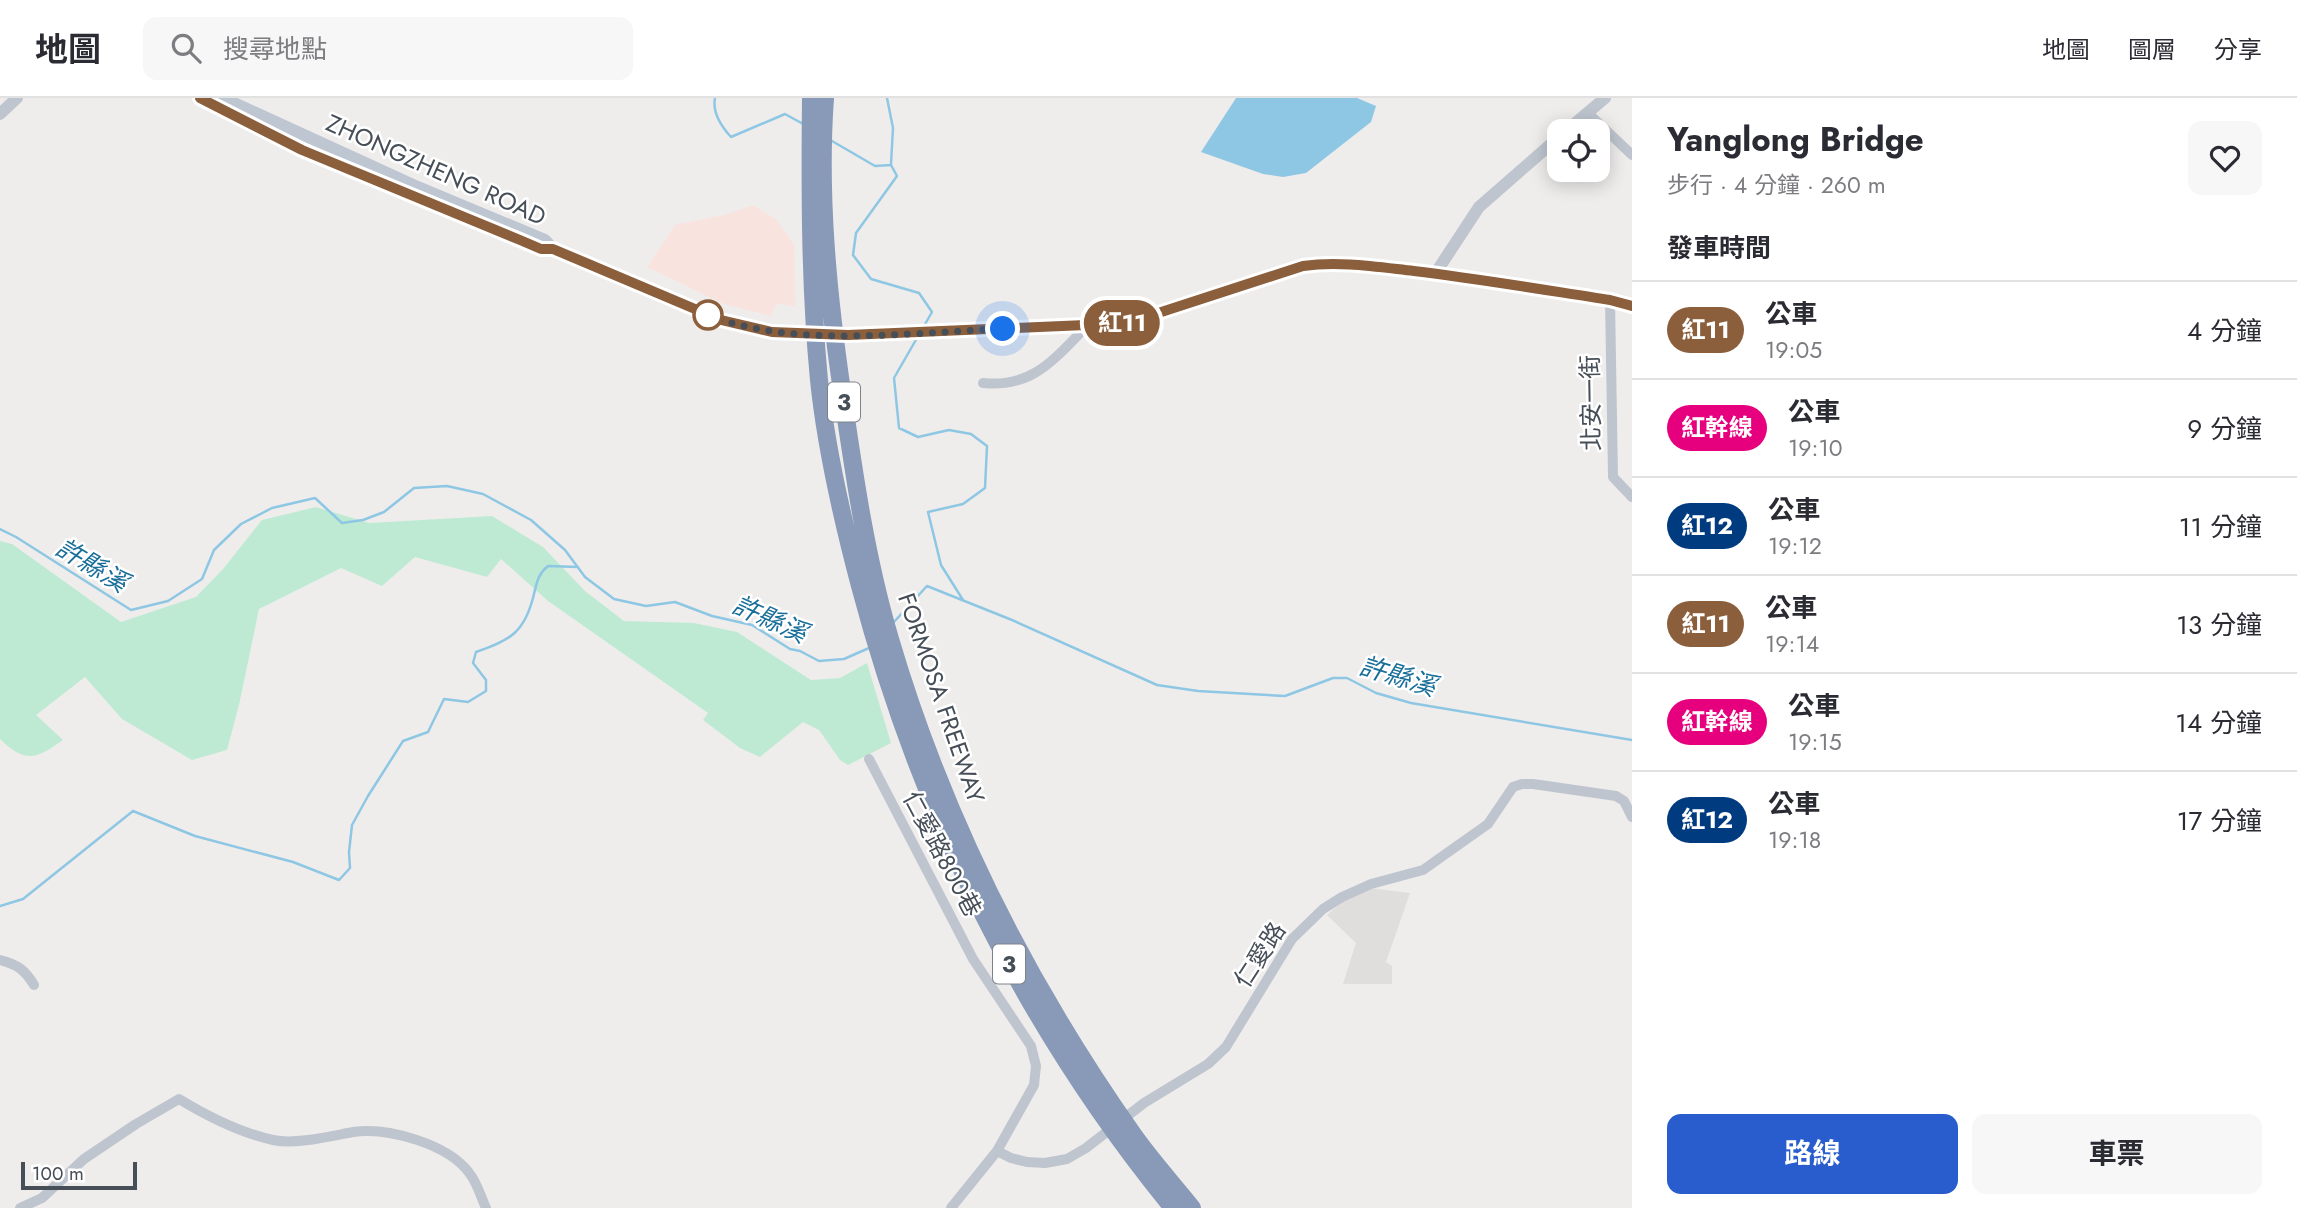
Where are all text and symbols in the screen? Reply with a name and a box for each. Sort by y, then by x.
search box [143,17,633,80]
text: 地圖 [35,26,101,73]
icon: search [167,29,205,67]
text: 搜尋地點 [223,30,327,68]
text: 地圖 [2042,32,2090,67]
text: 圖層 [2128,32,2176,67]
text: 分享 [2214,32,2262,67]
street label: ZHONGZHENG ROAD [321,105,552,234]
text: Yanglong Bridge [1667,116,1924,163]
map controls [1547,119,1610,182]
button: locate [1547,119,1610,182]
button: heart [2188,121,2262,195]
text: 步行 · 4 分鐘 · 260 m [1667,168,1886,202]
text: 發車時間 [1667,229,1771,267]
text: 公車 [1765,295,1817,333]
unlabelled marker [693,300,723,330]
line badge: 紅11 [1082,300,1162,346]
text: 紅11 [1098,305,1146,340]
your location [985,311,1020,346]
text: 紅11 [1681,312,1730,347]
text: 4 分鐘 [2187,312,2262,350]
text: 19:05 [1765,333,1822,367]
street label: 北安一街 [1572,355,1609,451]
road number: 3 [828,382,860,422]
text: 公車 [1788,393,1840,431]
text: 紅幹線 [1681,410,1753,445]
text: 9 分鐘 [2187,410,2262,448]
text: 19:10 [1788,431,1843,465]
text: 公車 [1768,491,1820,529]
text: 紅12 [1681,508,1733,543]
text: 11 分鐘 [2179,508,2262,546]
water label: 許縣溪 [49,529,139,603]
text: 19:12 [1768,529,1822,563]
water label: 許縣溪 [727,586,817,654]
street label: FORMOSA FREEWAY [889,588,994,808]
text: 公車 [1765,589,1817,627]
text: 紅11 [1681,606,1730,641]
text: 13 分鐘 [2176,606,2262,644]
text: 19:14 [1765,627,1819,661]
water label: 許縣溪 [1355,646,1445,707]
text: 公車 [1788,687,1840,725]
text: 紅幹線 [1681,704,1753,739]
text: 14 分鐘 [2175,704,2262,742]
text: 19:15 [1788,725,1842,759]
street label: 仁愛路800巷 [895,785,990,923]
text: 公車 [1768,785,1820,823]
text: 紅12 [1681,802,1733,837]
text: 17 分鐘 [2177,802,2262,840]
text: 19:18 [1768,823,1821,857]
street label: 仁愛路 [1225,915,1294,994]
road number: 3 [993,944,1025,984]
button: 路線 [1667,1114,1958,1194]
button: 車票 [1972,1114,2262,1194]
scale bar [21,1159,136,1191]
text: 100 m [32,1160,84,1187]

